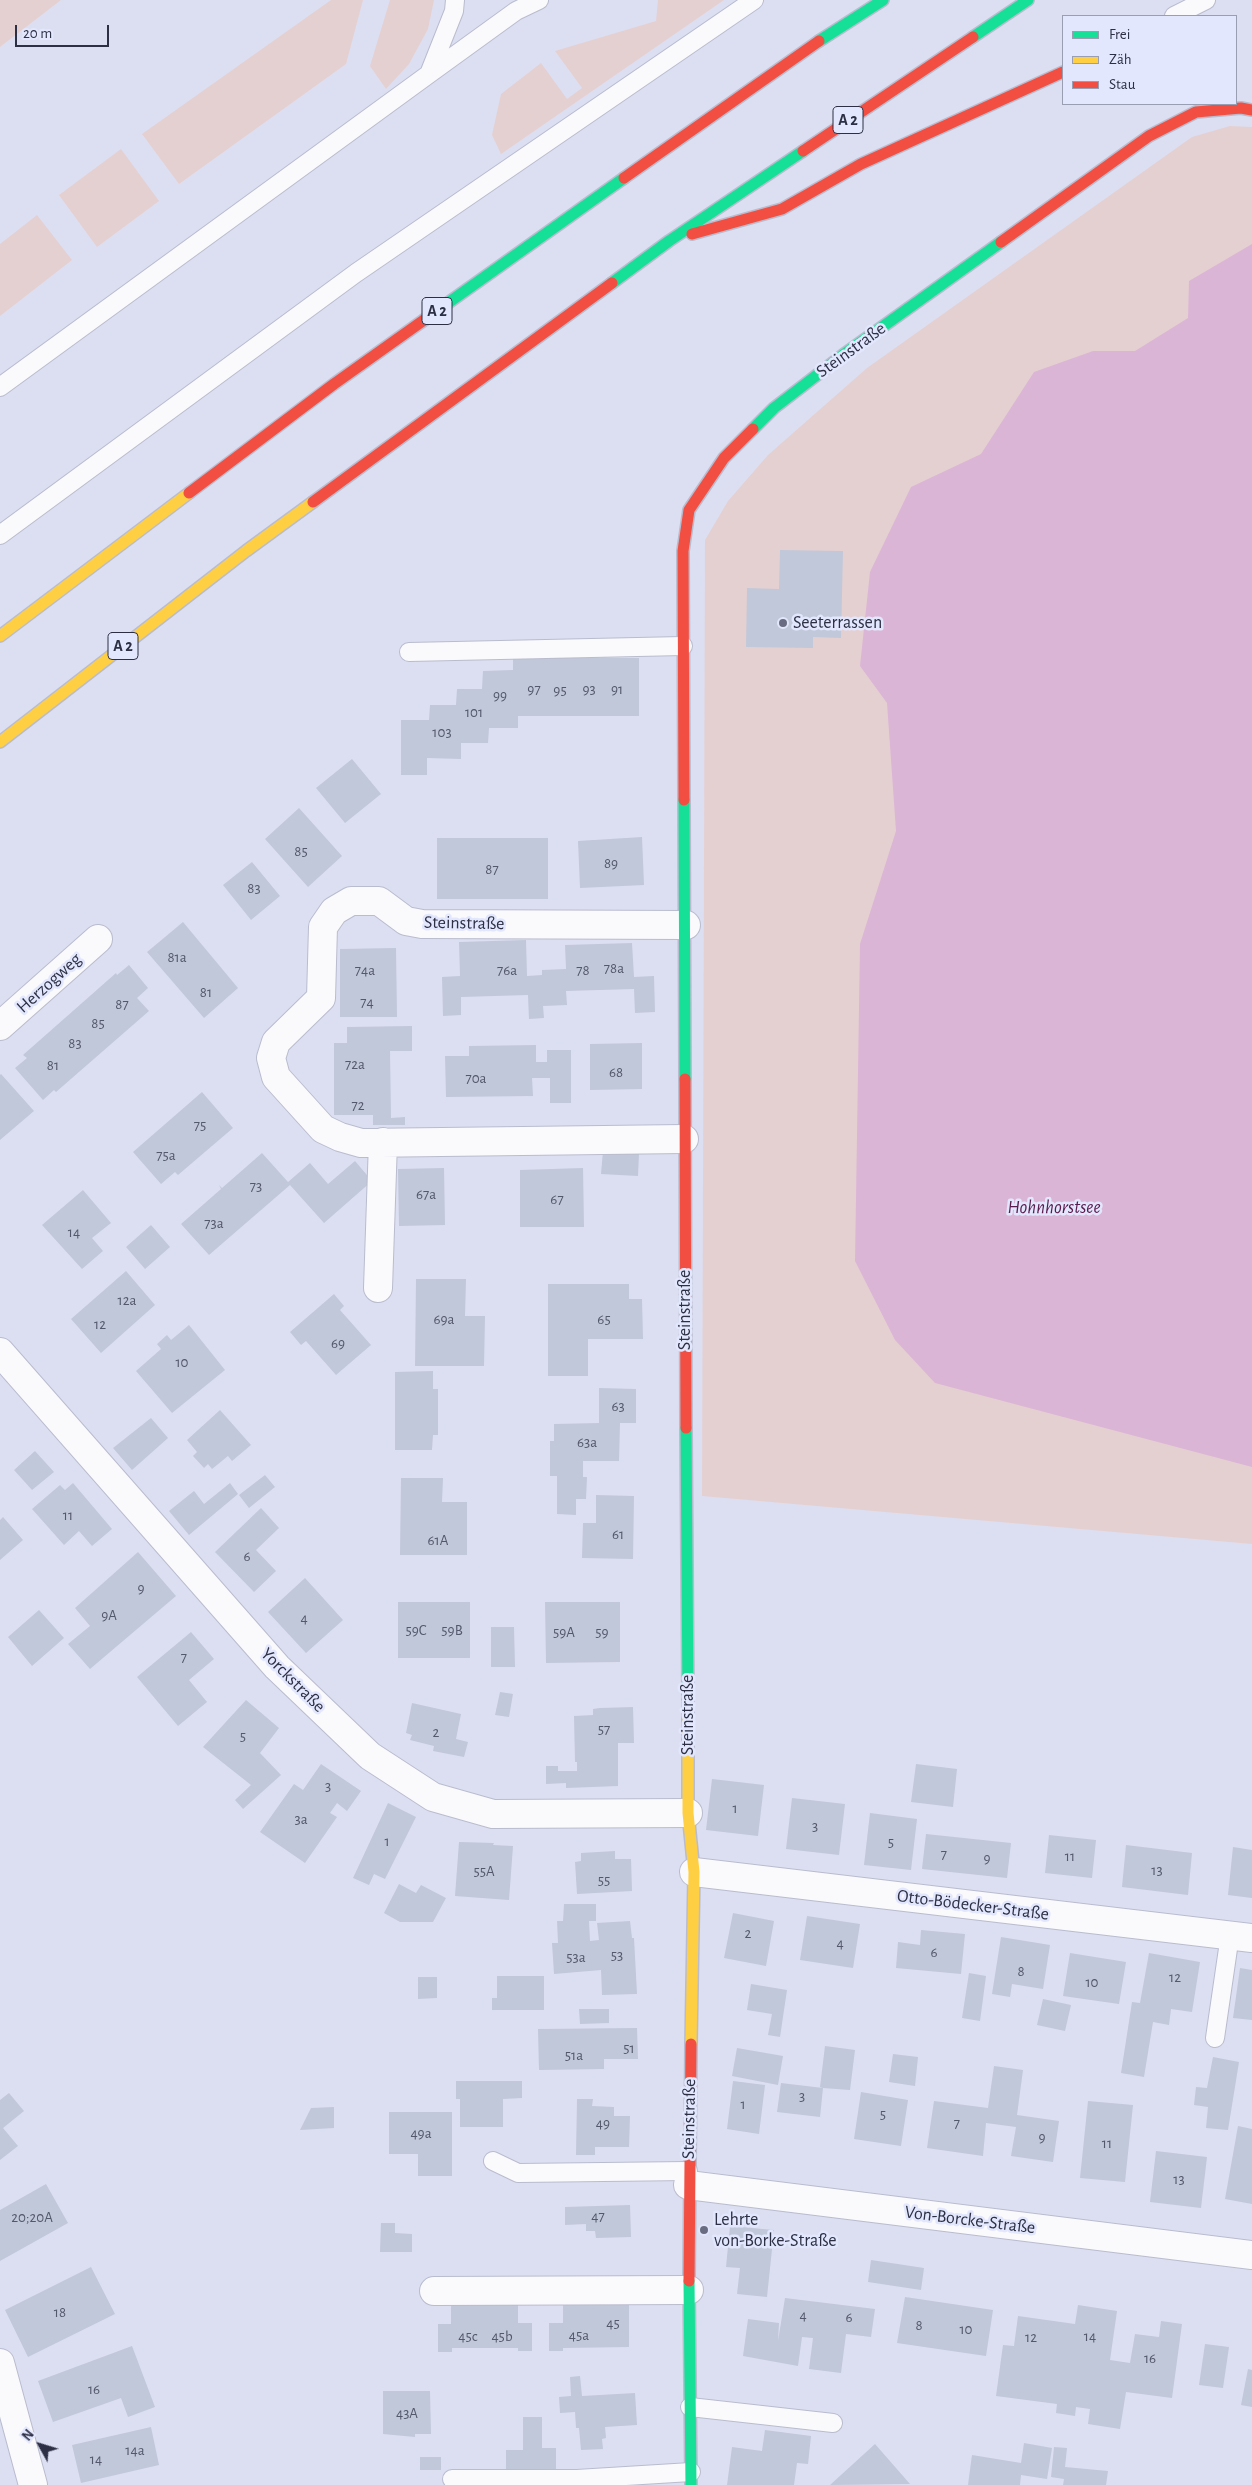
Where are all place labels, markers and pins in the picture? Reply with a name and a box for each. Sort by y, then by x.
place label: Seeterrassen [793,612,882,634]
marker: Seeterrassen [777,617,789,629]
place label: Lehrte von-Borke-Straße [714,2209,836,2252]
marker: Lehrte von-Borke-Straße [698,2224,710,2236]

